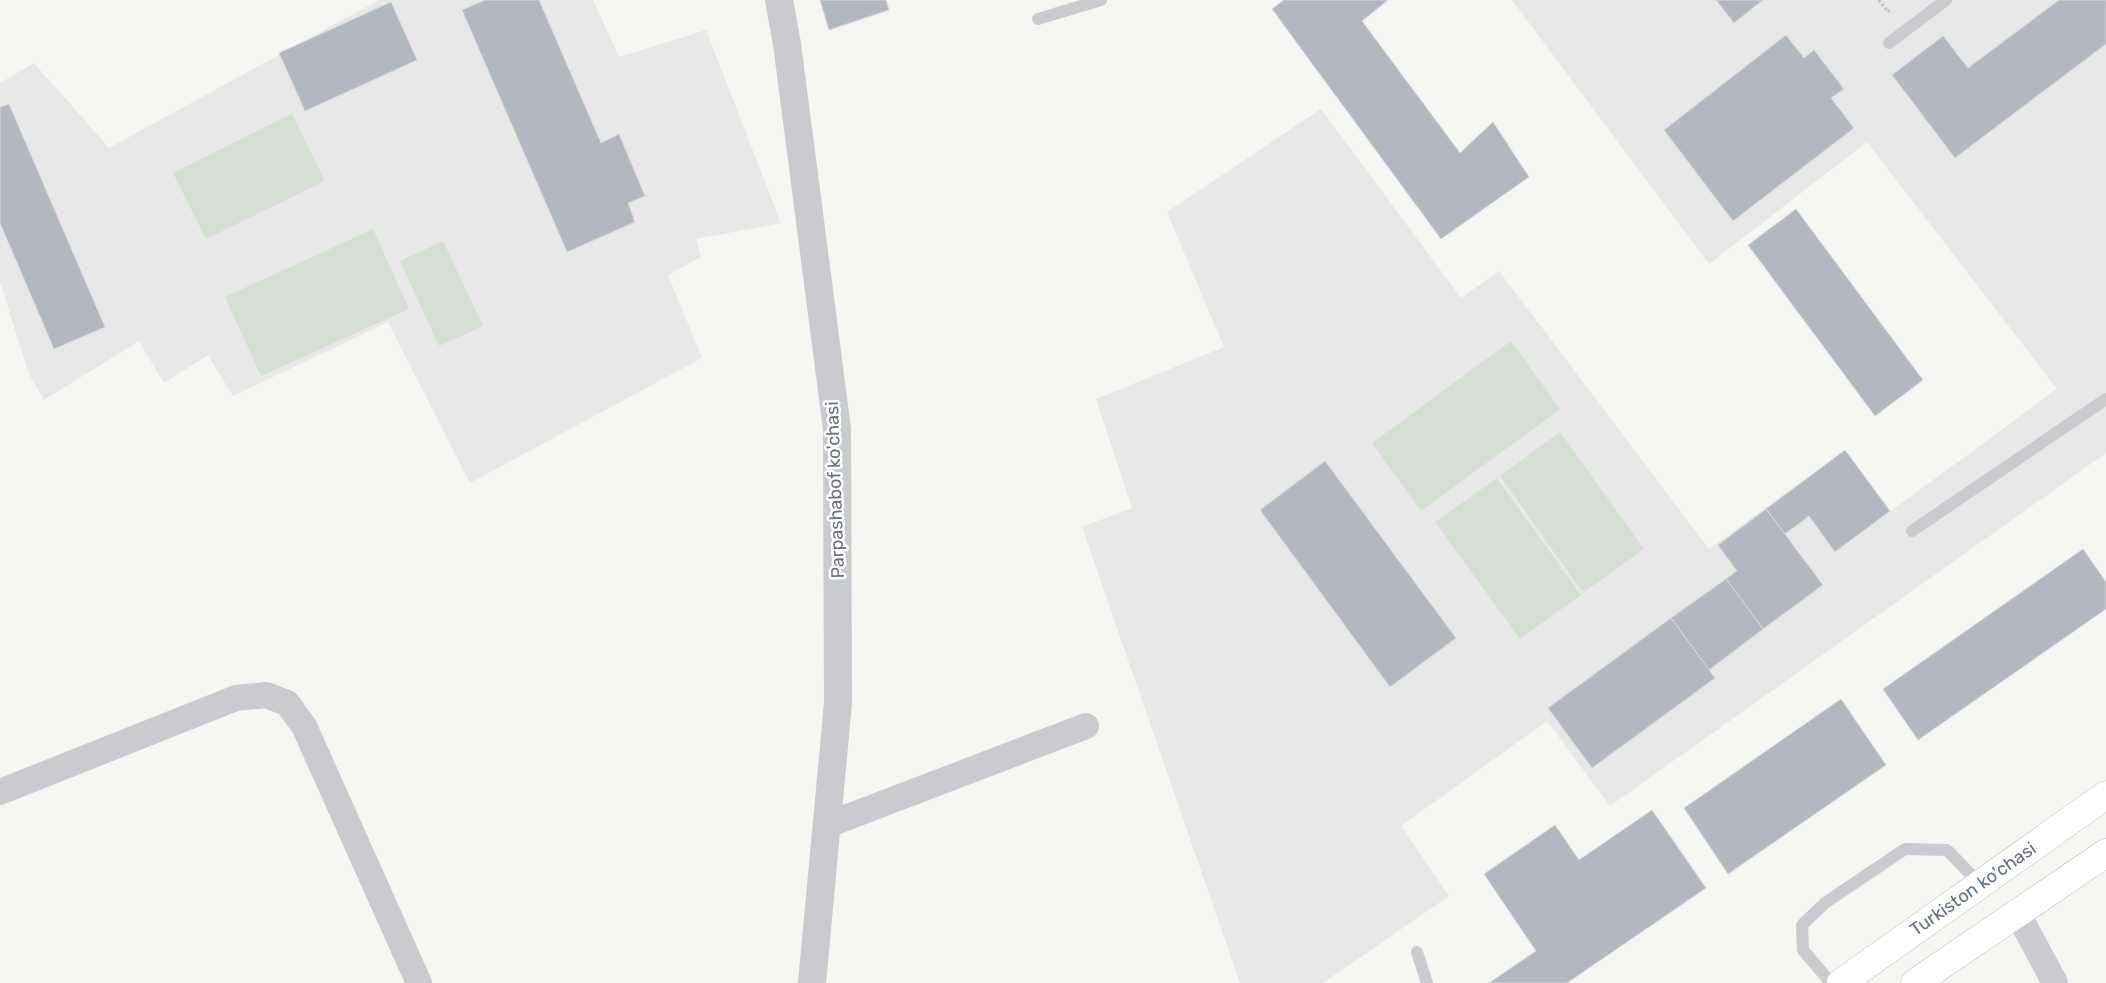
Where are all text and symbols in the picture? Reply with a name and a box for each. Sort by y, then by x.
street label: Parpashabof ko'chasi [821,401,849,579]
street label: Turkiston ko'chasi [1906,837,2040,941]

